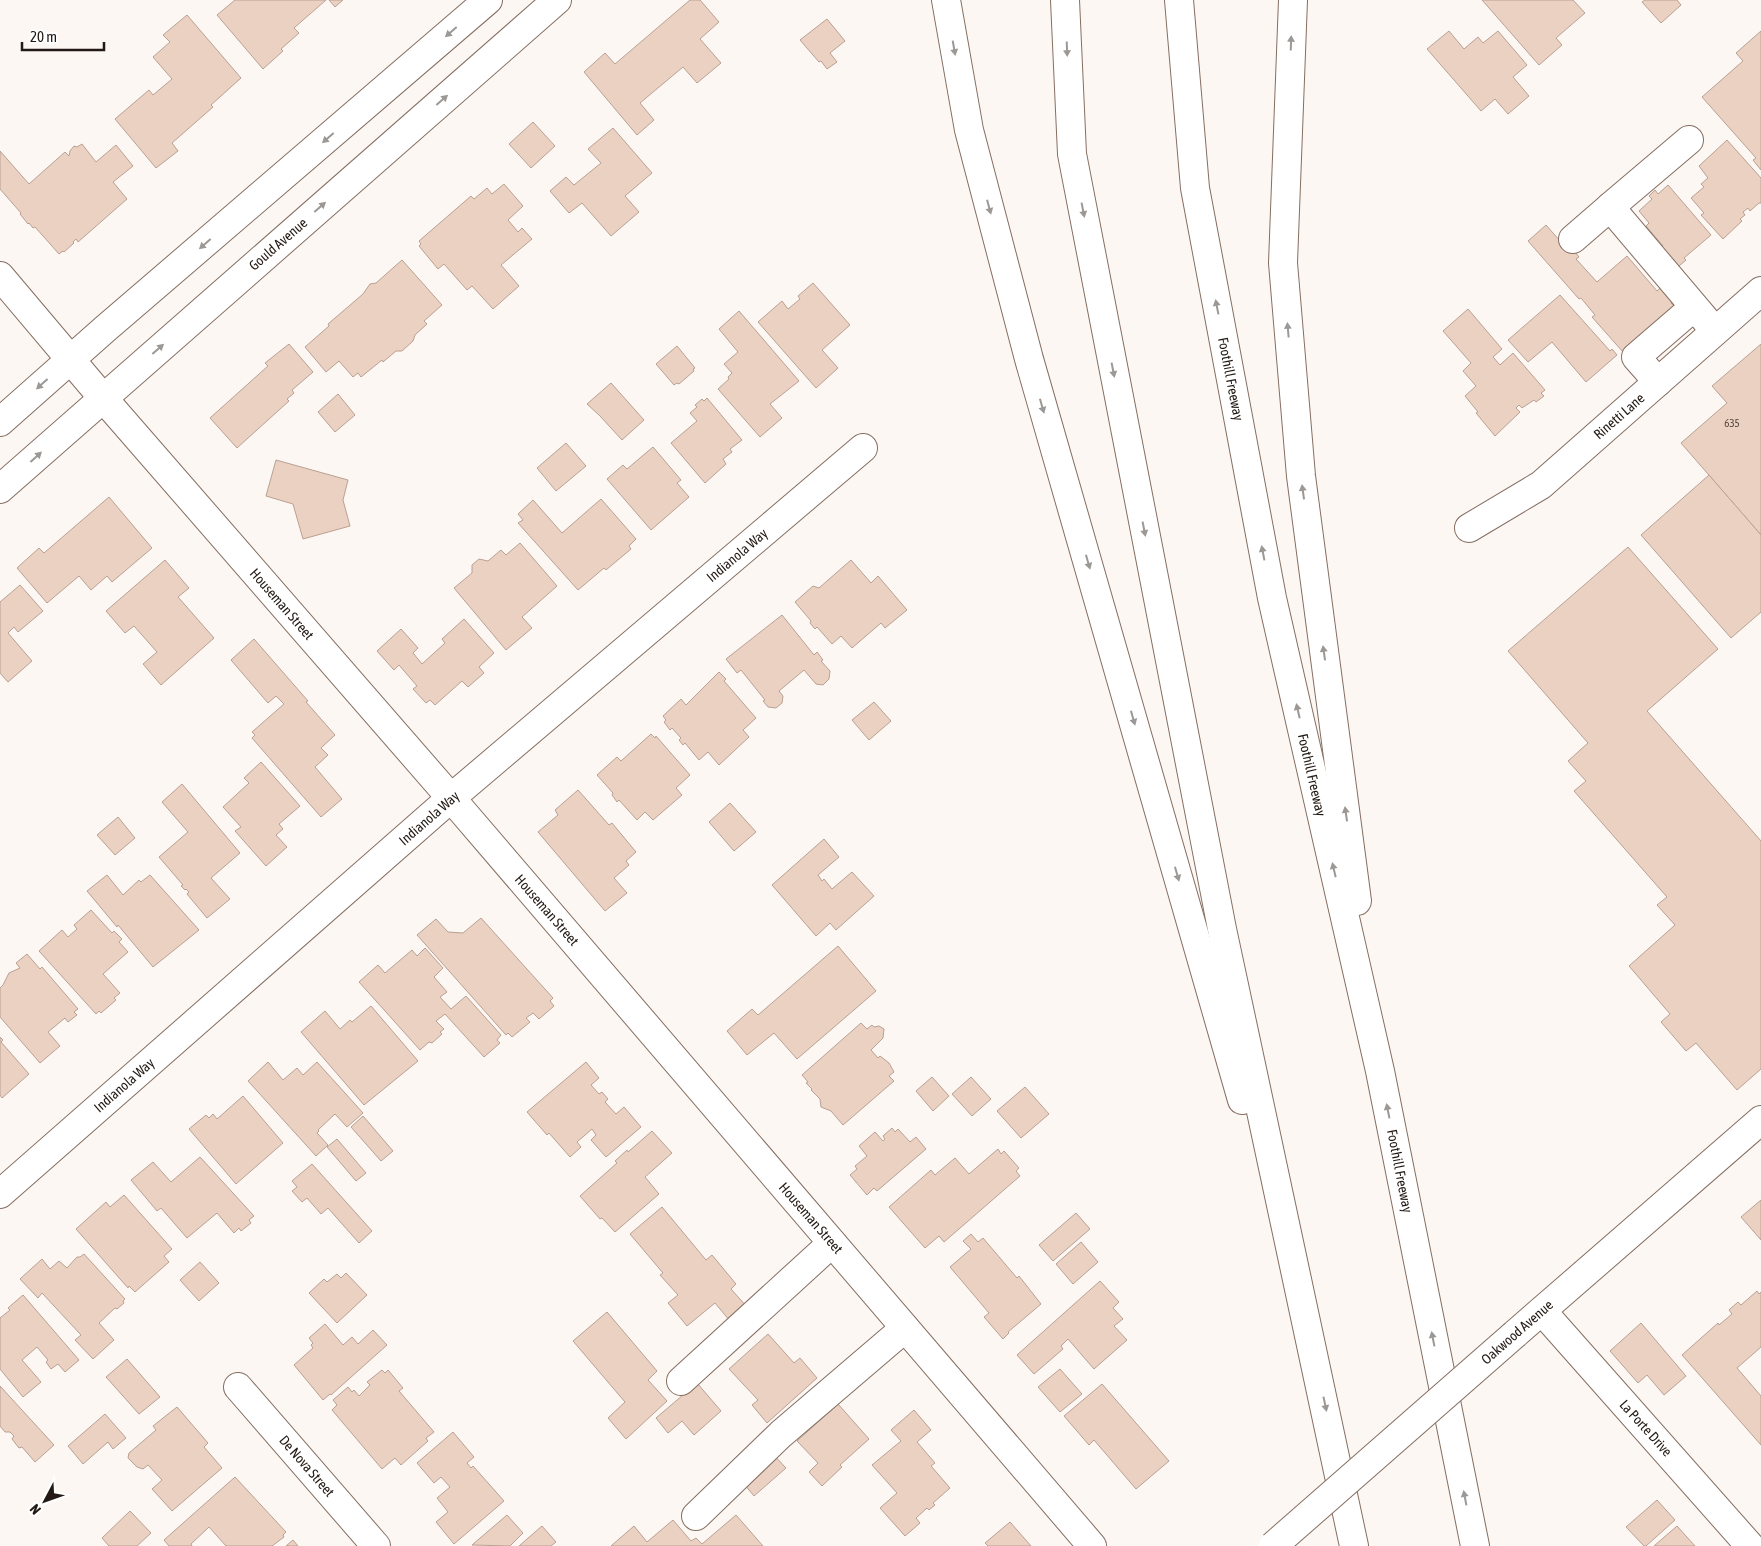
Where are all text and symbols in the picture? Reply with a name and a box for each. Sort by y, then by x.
scale bar [22,20,105,52]
one-way arrow [445,26,458,37]
text: 20 m [30,28,57,45]
one-way arrow [1288,34,1296,50]
one-way arrow [951,40,959,56]
one-way arrow [1063,41,1071,57]
one-way arrow [436,94,448,106]
one-way arrow [321,132,334,143]
one-way arrow [985,199,993,214]
one-way arrow [313,202,326,213]
one-way arrow [1079,202,1087,218]
street label: Gould Avenue [246,214,310,274]
one-way arrow [198,238,211,249]
one-way arrow [1213,299,1221,315]
one-way arrow [1284,322,1292,338]
street label: Foothill Freeway [1215,336,1247,422]
one-way arrow [152,343,164,355]
one-way arrow [1110,362,1118,378]
one-way arrow [36,378,48,390]
street label: Rinetti Lane [1590,390,1648,442]
one-way arrow [1039,398,1047,413]
house number: 635 [1724,417,1740,429]
one-way arrow [30,451,43,462]
one-way arrow [1299,484,1307,500]
one-way arrow [1141,522,1149,538]
street label: Indianola Way [703,525,771,585]
one-way arrow [1259,544,1267,560]
one-way arrow [1084,554,1092,569]
street label: Houseman Street [247,565,317,643]
one-way arrow [1320,645,1328,661]
one-way arrow [1294,704,1302,719]
one-way arrow [1129,711,1137,726]
street label: Foothill Freeway [1295,732,1329,818]
street label: Indianola Way [396,787,462,848]
one-way arrow [1341,806,1349,822]
one-way arrow [1330,862,1338,877]
one-way arrow [1174,867,1182,882]
street label: Houseman Street [512,871,582,949]
street label: Indianola Way [91,1054,157,1115]
one-way arrow [1383,1102,1391,1118]
street label: Foothill Freeway [1384,1128,1416,1214]
street label: Houseman Street [776,1179,846,1257]
street label: Oakwood Avenue [1478,1297,1556,1367]
one-way arrow [1429,1330,1437,1346]
street label: La Porte Drive [1616,1396,1676,1460]
one-way arrow [1321,1397,1329,1412]
street label: De Nova Street [276,1432,338,1500]
north arrow [20,1476,70,1526]
one-way arrow [1461,1491,1469,1506]
text: N [26,1501,44,1518]

